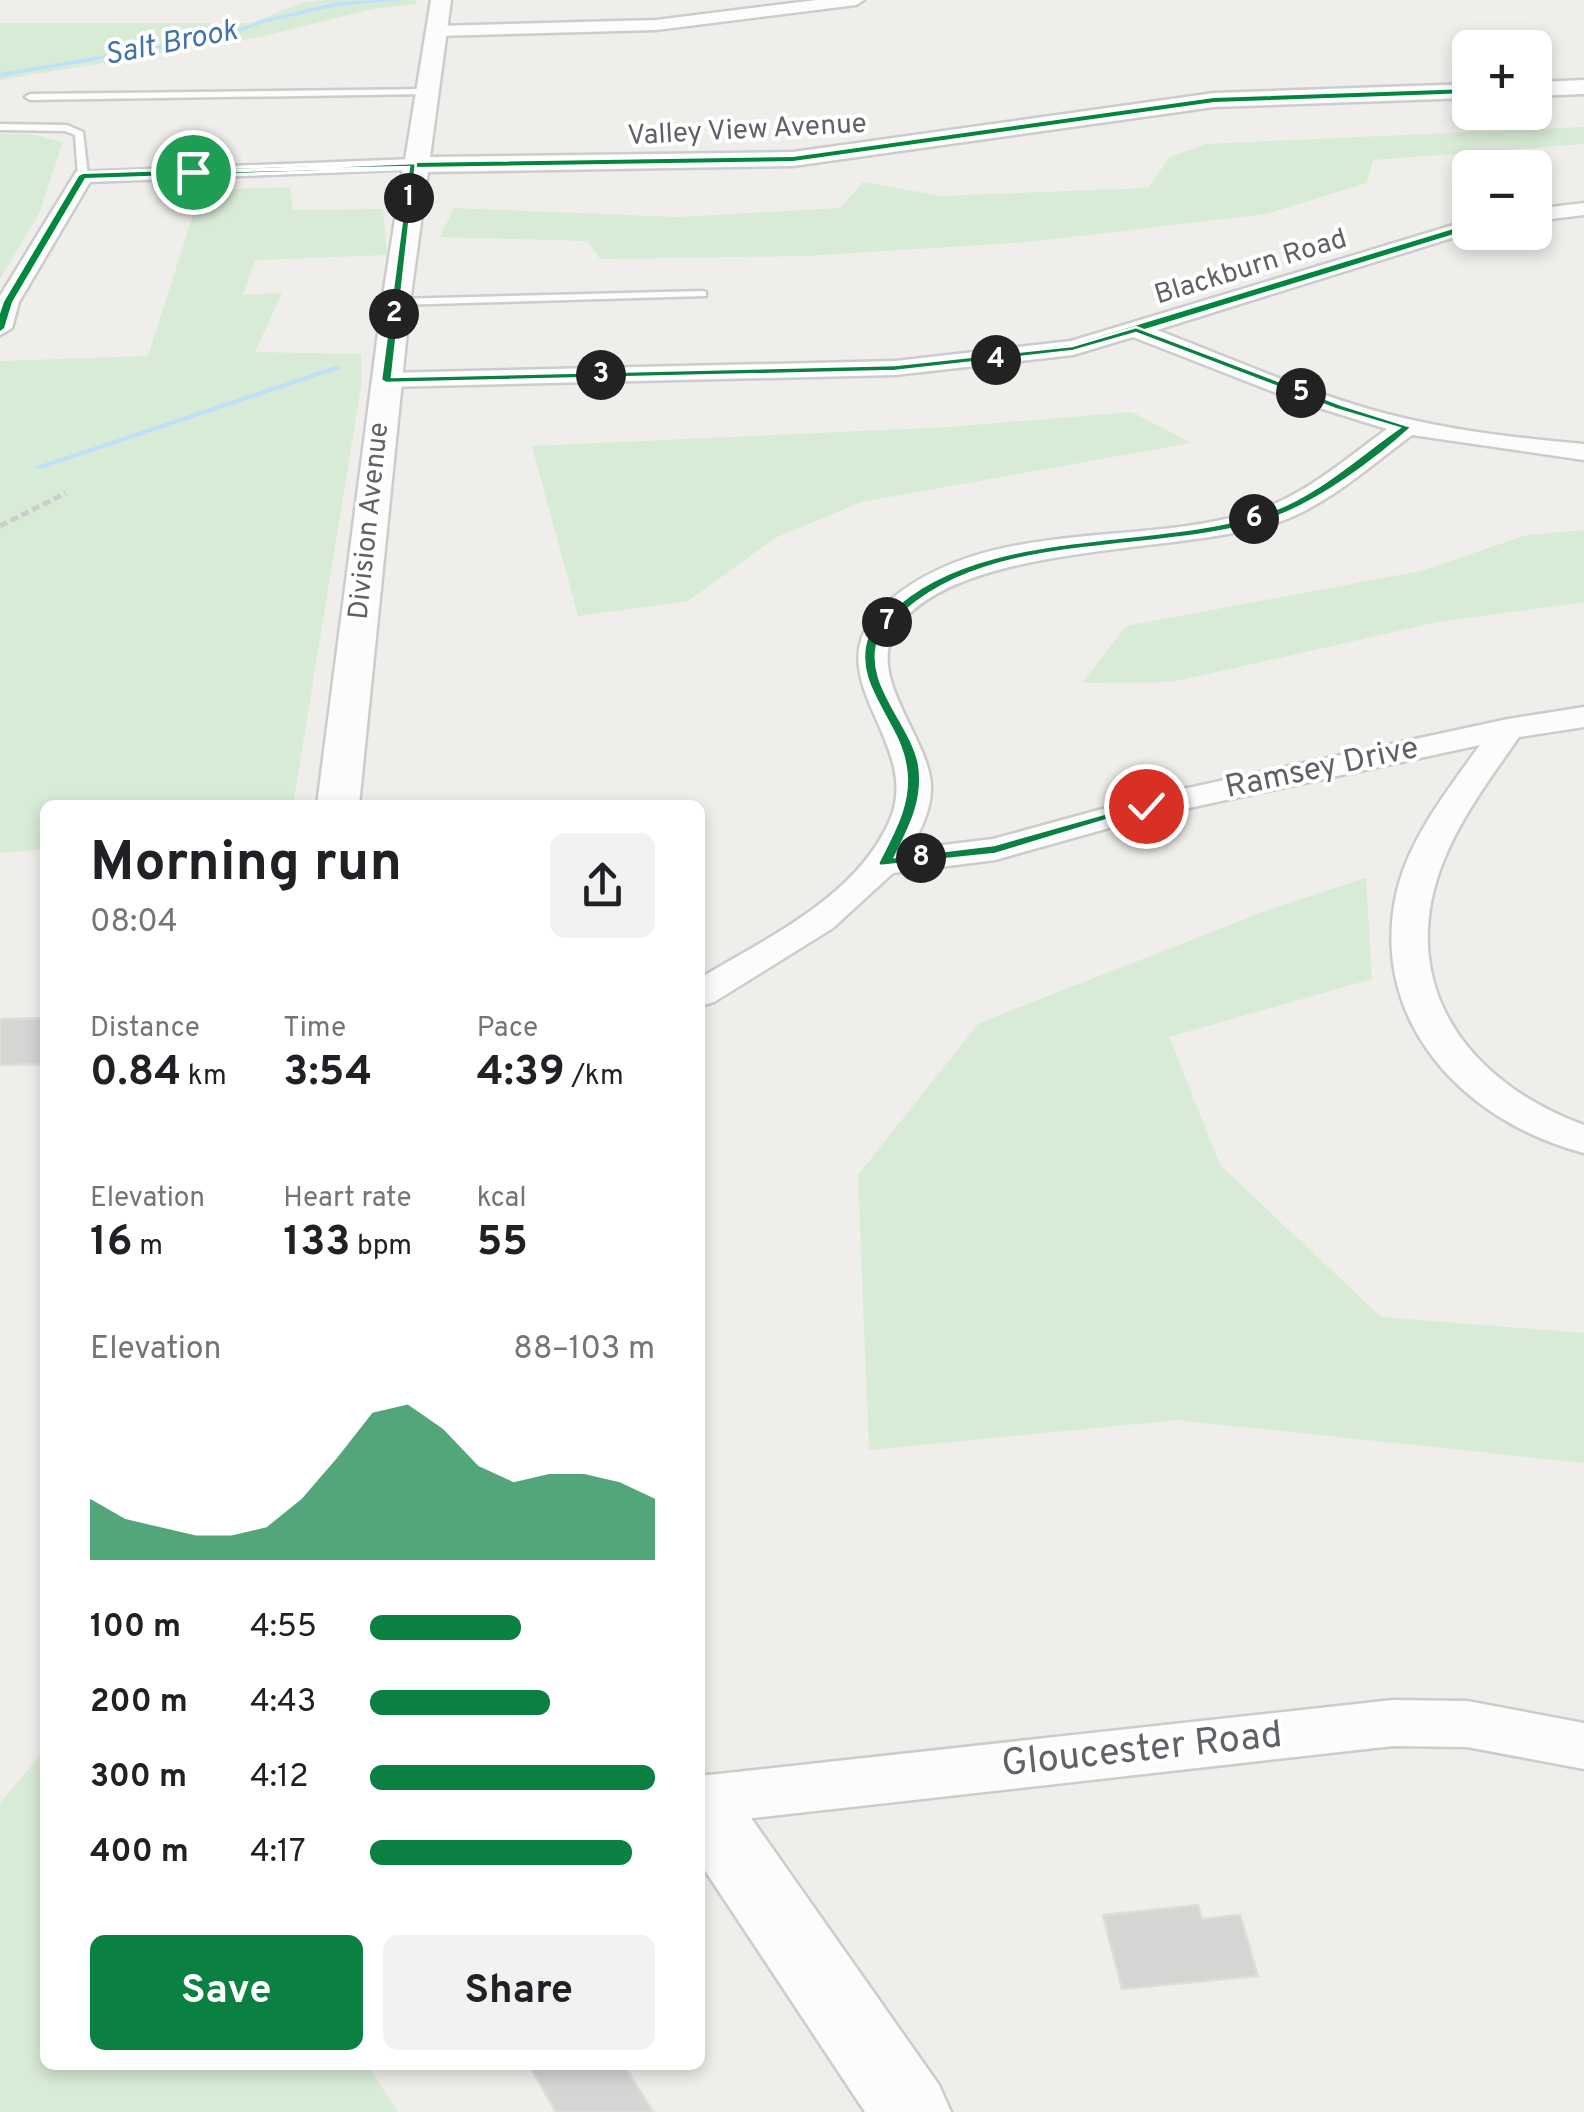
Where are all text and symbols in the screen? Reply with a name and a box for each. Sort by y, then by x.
water label: Salt Brook [101,13,241,75]
map controls [1452,30,1552,250]
button: + [1452,30,1552,130]
street label: Valley View Avenue [626,107,868,155]
pin [151,130,236,215]
icon: arrive [166,145,221,200]
button: − [1452,150,1552,250]
pin: 1 [384,173,434,223]
text: 1 [403,180,415,216]
street label: Blackburn Road [1150,222,1352,314]
pin: 2 [369,289,419,339]
text: 2 [385,296,403,332]
pin: 4 [971,335,1021,385]
text: 4 [987,342,1005,378]
pin: 3 [576,350,626,400]
text: 3 [593,357,609,393]
pin: 5 [1276,368,1326,418]
text: 5 [1292,375,1310,411]
street label: Division Avenue [342,421,398,621]
pin: 6 [1229,494,1279,544]
text: 6 [1245,501,1263,537]
pin: 7 [862,597,912,647]
text: 7 [879,604,895,640]
street label: Ramsey Drive [1222,729,1422,809]
pin [1104,764,1189,849]
icon: check [1119,779,1174,834]
text: Morning run [90,830,402,900]
button: share [550,833,655,938]
pin: 8 [896,833,946,883]
text: 8 [912,840,930,876]
text: 08:04 [90,903,178,943]
text: Distance [90,1011,200,1047]
text: Time [283,1011,346,1047]
text: Pace [477,1011,538,1047]
text: 0.84 [90,1047,181,1100]
text: 3:54 [283,1047,372,1100]
text: 4:39 [477,1047,565,1100]
text: km [181,1059,227,1095]
text: /km [565,1059,624,1095]
text: Elevation [90,1181,205,1217]
text: Heart rate [283,1181,411,1217]
text: kcal [477,1181,526,1217]
text: 16 [90,1217,133,1270]
text: 133 [283,1217,351,1270]
text: 55 [477,1217,528,1270]
text: m [133,1229,163,1265]
text: bpm [351,1229,412,1265]
text: Elevation [90,1330,222,1370]
text: 88–103 m [513,1330,655,1370]
text: 100 m [90,1608,181,1648]
text: 4:55 [250,1608,317,1648]
text: 200 m [90,1683,188,1723]
text: 4:43 [250,1683,316,1723]
street label: Gloucester Road [999,1712,1285,1790]
text: 300 m [90,1758,187,1798]
text: 4:12 [250,1758,309,1798]
text: 400 m [90,1833,189,1873]
text: 4:17 [250,1833,306,1873]
button: Save [90,1935,363,2050]
button: Share [383,1935,655,2050]

